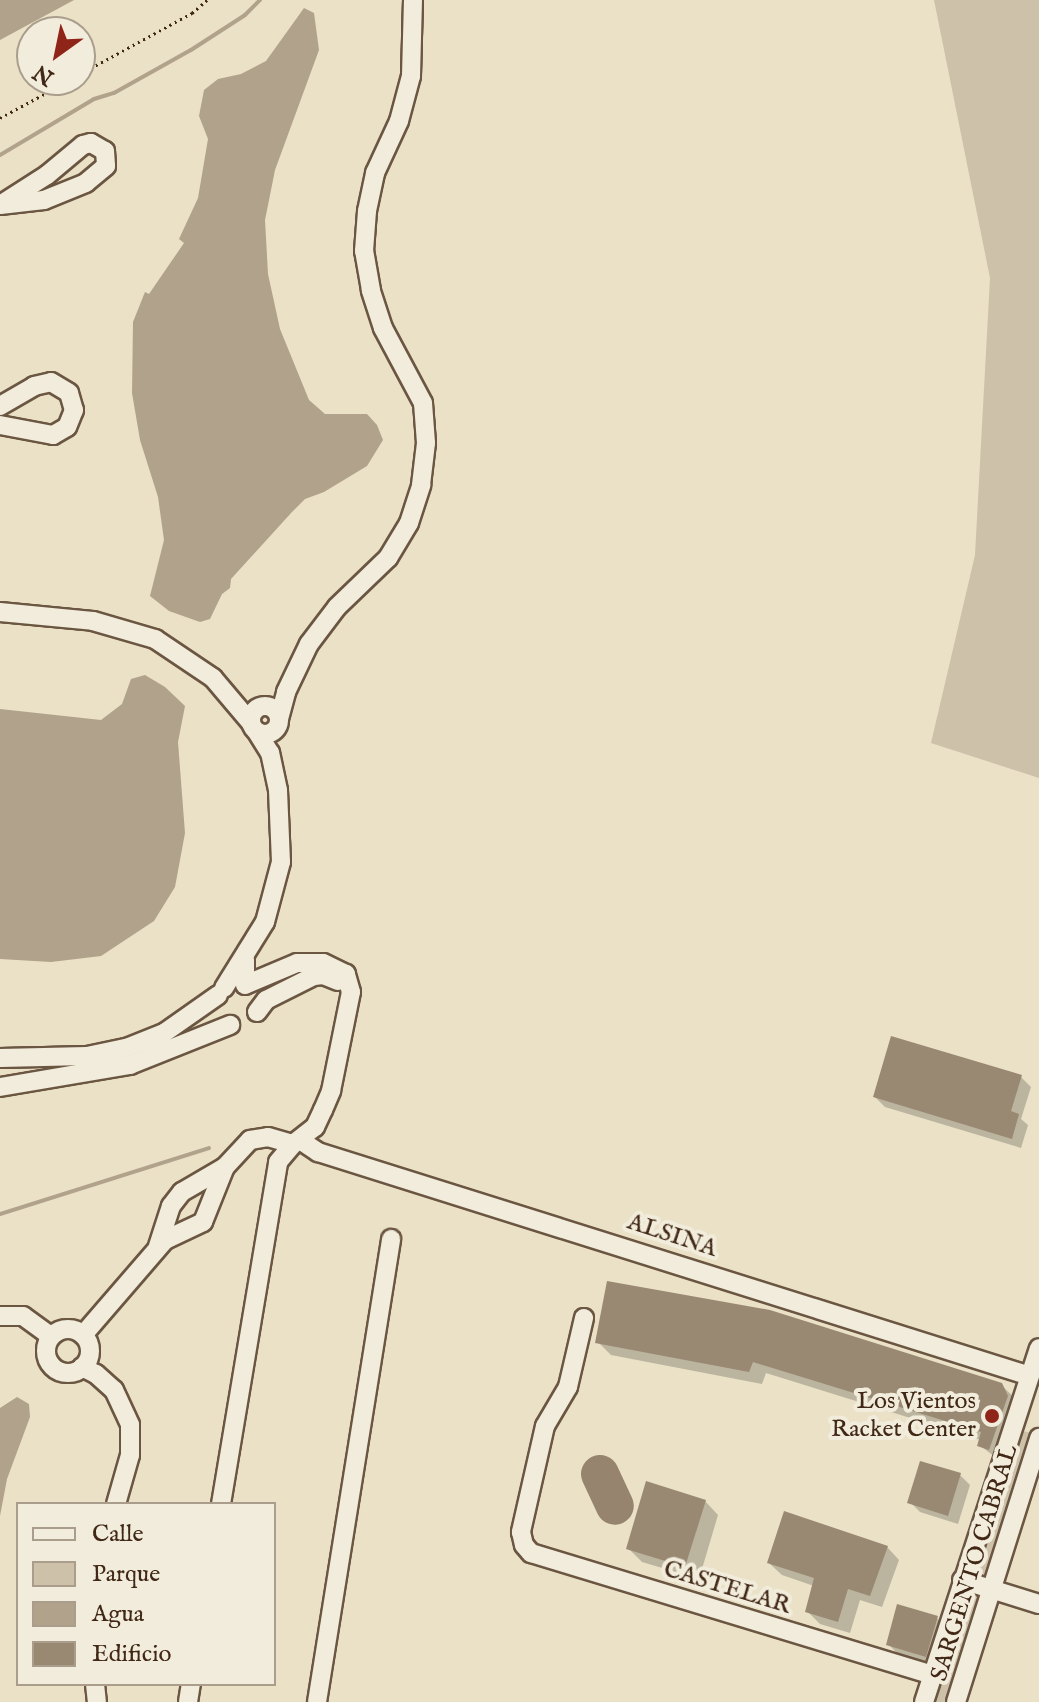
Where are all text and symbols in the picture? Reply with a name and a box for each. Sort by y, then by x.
north arrow [16,16,96,96]
text: N [28,58,60,91]
street label: ALSINA [624,1208,720,1264]
place label: Los Vientos Racket Center [831,1388,976,1444]
marker: Los Vientos Racket Center [983,1407,1001,1425]
street label: SARGENTO CABRAL [925,1441,1025,1685]
legend [16,1502,276,1686]
text: Calle [92,1519,144,1550]
street label: CASTELAR [660,1555,794,1621]
text: Parque [92,1559,160,1590]
text: Agua [92,1599,144,1630]
text: Edificio [92,1639,171,1670]

